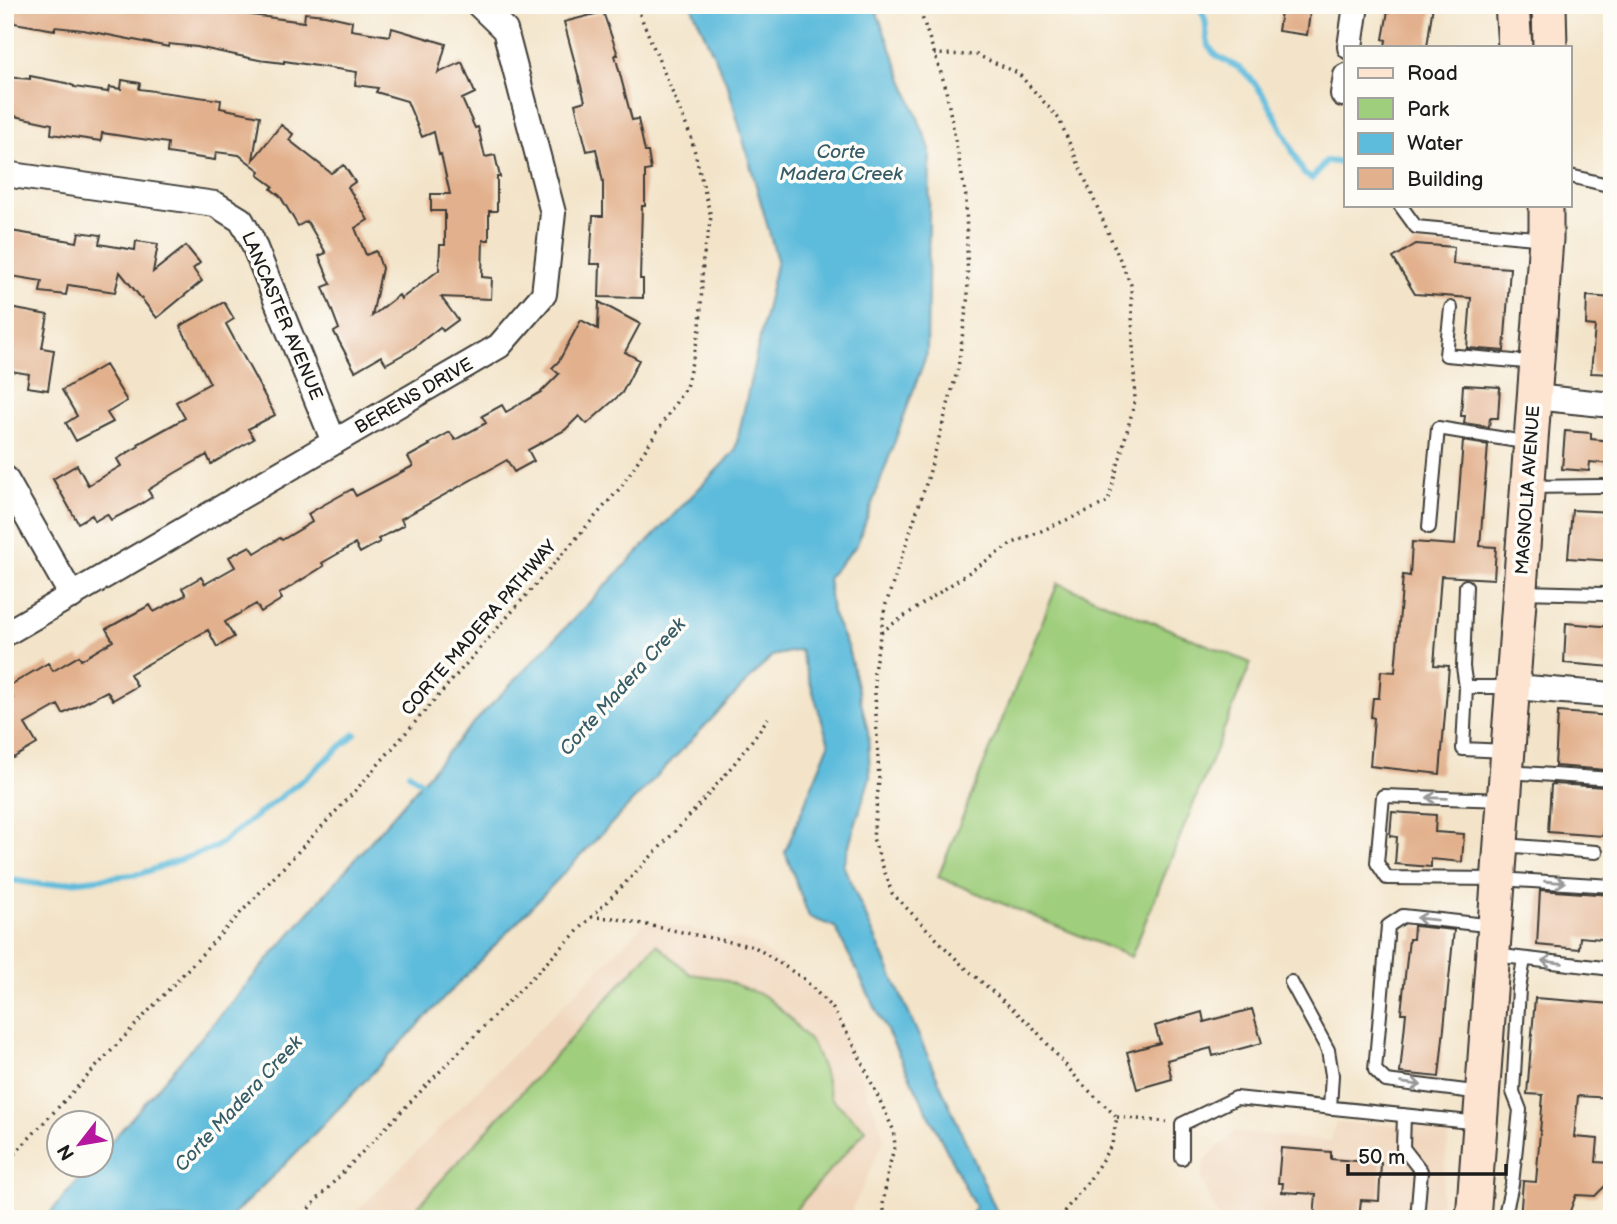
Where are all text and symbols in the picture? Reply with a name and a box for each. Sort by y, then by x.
legend [1344,46,1572,206]
text: Road [1407,61,1458,86]
text: Park [1407,97,1450,122]
text: Water [1407,131,1463,156]
water label: Corte Madera Creek [779,141,903,186]
text: Building [1407,167,1483,192]
street label: LANCASTER AVENUE [237,229,327,403]
street label: BERENS DRIVE [351,354,477,438]
street label: MAGNOLIA AVENUE [1512,405,1544,575]
street label: CORTE MADERA PATHWAY [397,536,561,720]
water label: Corte Madera Creek [555,613,691,761]
one-way arrow [1425,791,1448,804]
one-way arrow [1544,876,1567,889]
one-way arrow [1416,912,1439,925]
one-way arrow [1542,955,1564,968]
water label: Corte Madera Creek [170,1031,308,1177]
one-way arrow [1399,1078,1422,1091]
north arrow [46,1108,116,1178]
scale bar [1348,1133,1505,1177]
text: N [53,1140,80,1164]
text: 50 m [1358,1145,1405,1170]

